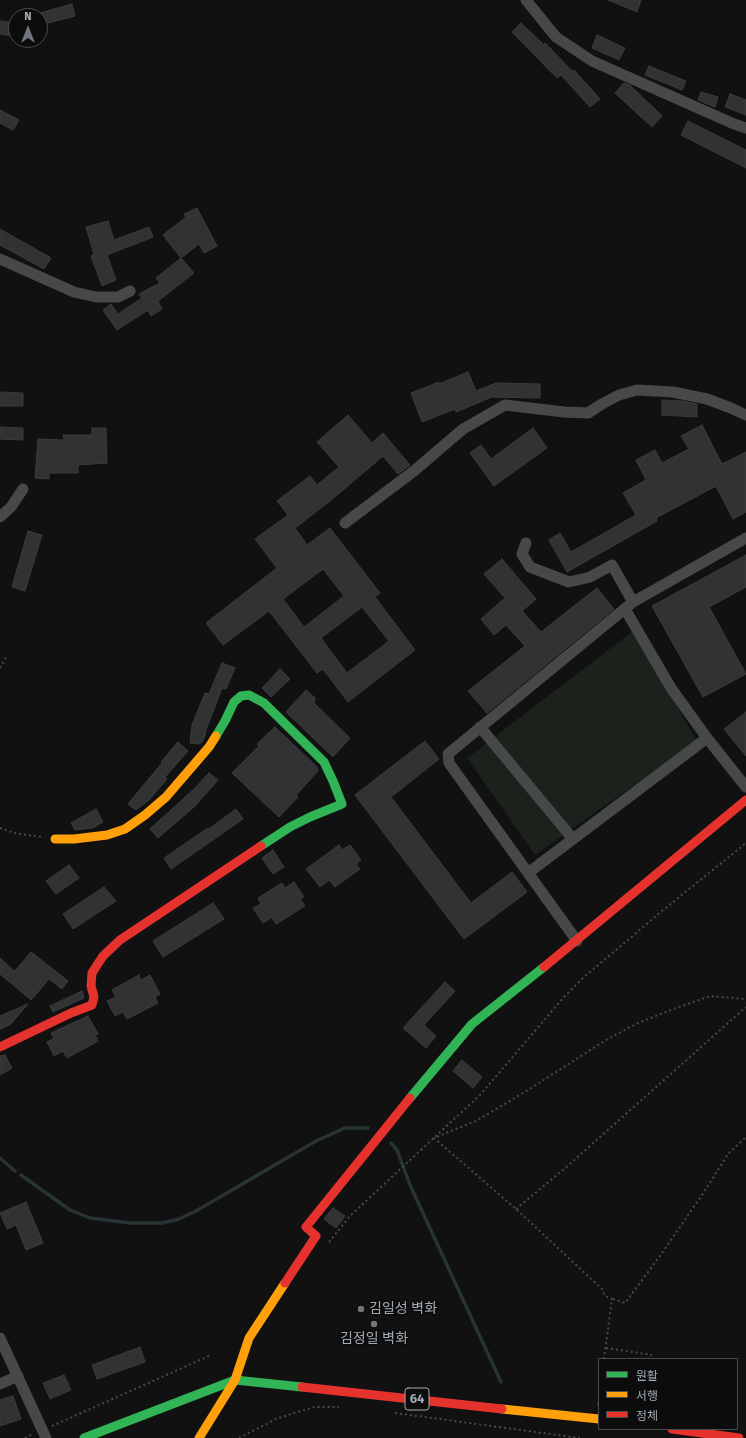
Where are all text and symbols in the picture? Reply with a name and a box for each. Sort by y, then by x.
north arrow [8,8,48,48]
text: N [24,10,32,23]
place label: 김일성 벽화 [369,1301,437,1317]
marker: 김일성 벽화 [356,1304,366,1314]
marker: 김정일 벽화 [369,1319,379,1329]
place label: 김정일 벽화 [340,1331,408,1347]
legend [598,1358,738,1430]
text: 원활 [636,1369,658,1383]
road number: 64 [405,1388,429,1410]
text: 서행 [636,1389,658,1403]
text: 정체 [636,1409,658,1423]

